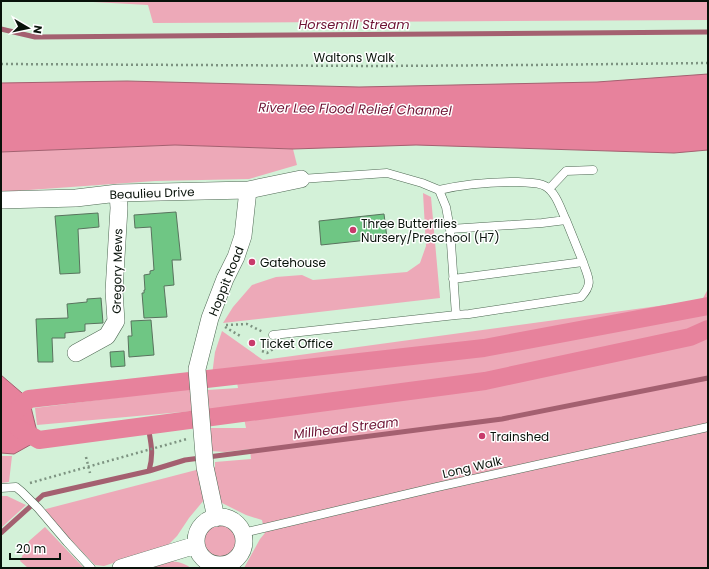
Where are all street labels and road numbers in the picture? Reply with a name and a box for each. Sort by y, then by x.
street label: Waltons Walk [314,49,395,66]
street label: Beaulieu Drive [109,183,195,203]
street label: Gregory Mews [108,228,126,314]
street label: Hoppit Road [204,244,248,318]
street label: Long Walk [440,452,504,482]

